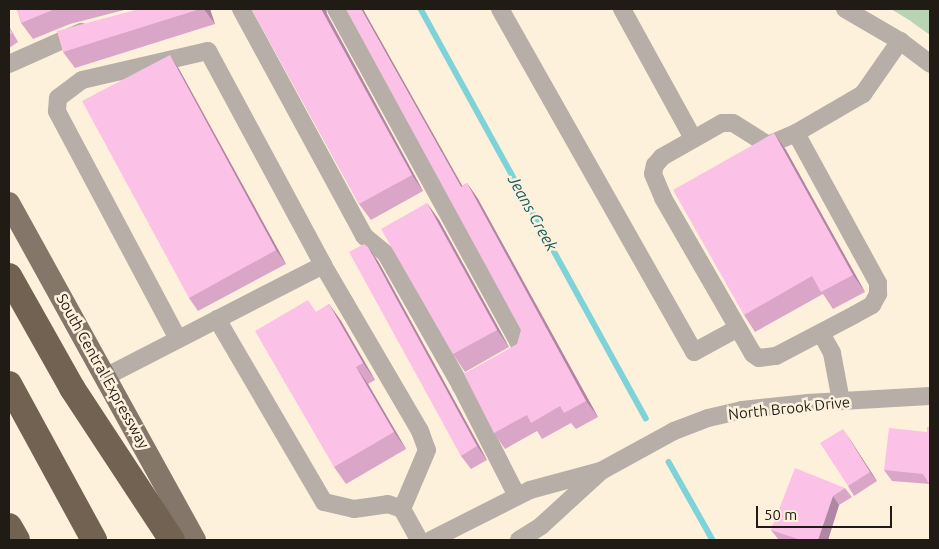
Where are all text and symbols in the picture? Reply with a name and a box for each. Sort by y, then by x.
water label: Jeans Creek [504,172,562,254]
street label: South Central Expressway [53,290,153,452]
street label: North Brook Drive [727,393,851,423]
scale bar [759,496,895,528]
text: 50 m [764,506,797,523]

